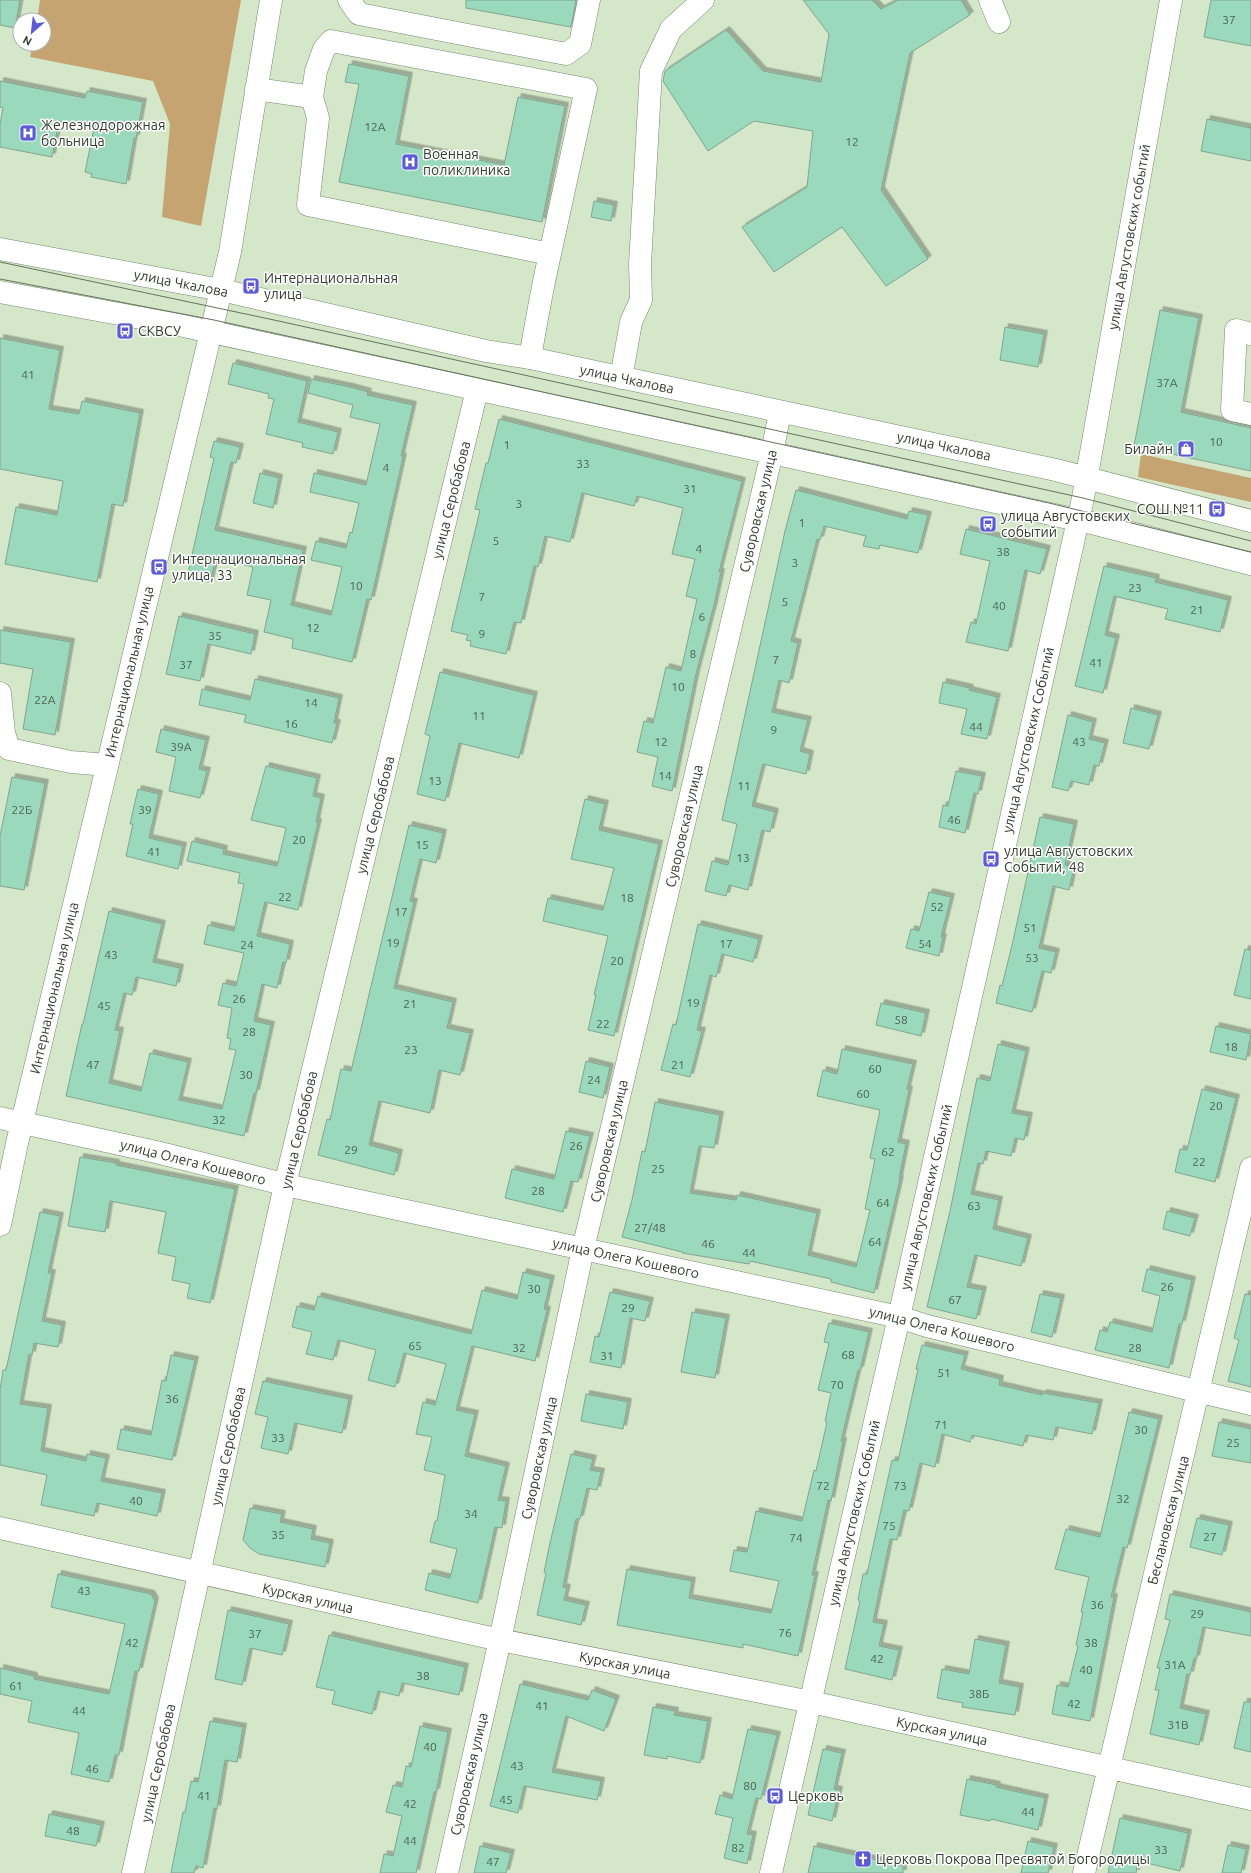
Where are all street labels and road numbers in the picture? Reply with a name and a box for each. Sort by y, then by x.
street label: улица Августовских событий [1105,143,1153,331]
street label: улица Чкалова [132,266,230,300]
street label: улица Чкалова [578,361,676,397]
street label: улица Чкалова [895,428,993,464]
street label: улица Серобабова [429,439,473,561]
street label: Суворовская улица [736,448,780,574]
street label: Интернациональная улица [101,585,157,759]
street label: улица Августовских Событий [999,645,1057,835]
street label: улица Серобабова [353,754,397,876]
street label: Суворовская улица [662,763,706,889]
street label: Интернациональная улица [26,901,82,1075]
street label: улица Серобабова [278,1069,320,1191]
street label: Суворовская улица [587,1078,631,1204]
street label: улица Августовских Событий [897,1102,955,1292]
street label: улица Олега Кошевого [119,1136,267,1188]
street label: улица Олега Кошевого [551,1235,701,1281]
street label: улица Олега Кошевого [868,1303,1016,1355]
street label: улица Серобабова [208,1385,248,1507]
street label: Суворовская улица [518,1395,560,1521]
street label: улица Августовских Событий [825,1418,883,1608]
street label: Беслановская улица [1144,1454,1192,1586]
street label: Курская улица [261,1580,355,1616]
street label: Курская улица [578,1648,672,1682]
street label: улица Серобабова [138,1702,178,1824]
street label: Суворовская улица [447,1711,491,1837]
street label: Курская улица [895,1714,989,1748]

